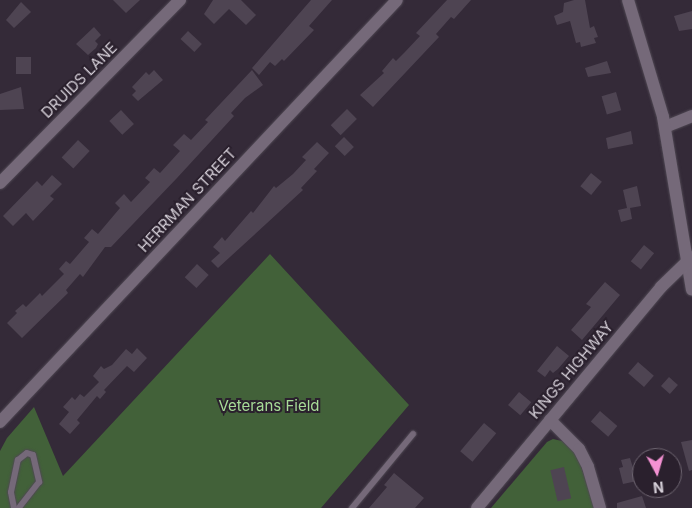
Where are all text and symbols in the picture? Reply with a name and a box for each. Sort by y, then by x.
street label: DRUIDS LANE [37,38,121,122]
street label: HERRMAN STREET [134,144,240,256]
street label: KINGS HIGHWAY [525,318,617,422]
park label: Veterans Field [219,397,319,415]
north arrow [632,448,682,498]
text: N [652,478,665,496]

